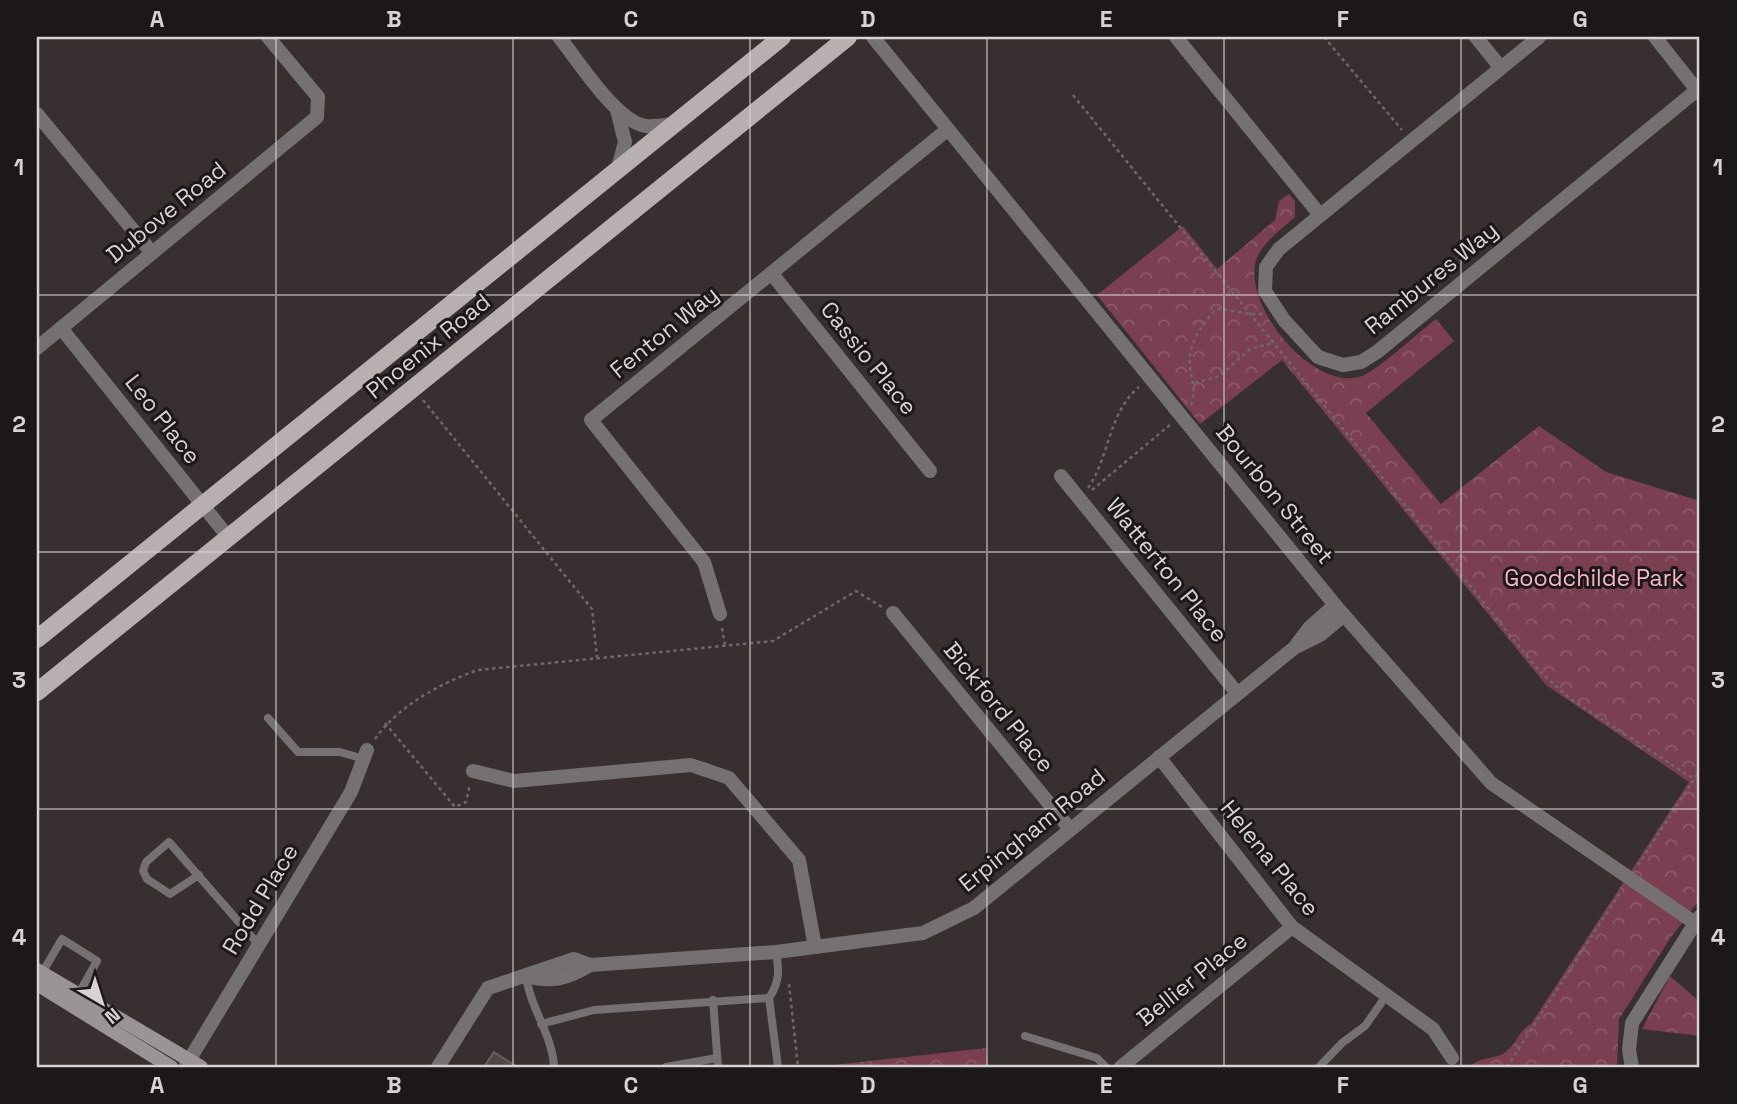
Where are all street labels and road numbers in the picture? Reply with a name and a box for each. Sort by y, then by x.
street label: Dubove Road [100,154,232,270]
street label: Rambures Way [1358,215,1504,341]
street label: Fenton Way [604,279,724,385]
street label: Phoenix Road [360,287,496,405]
street label: Cassio Place [814,295,924,421]
street label: Leo Place [119,368,207,470]
street label: Bourbon Street [1209,418,1341,570]
street label: Watterton Place [1099,492,1235,648]
street label: Bickford Place [937,636,1061,778]
street label: Erpingham Road [952,762,1112,898]
street label: Helena Place [1214,794,1326,922]
street label: Rodd Place [215,838,305,960]
street label: Bellier Place [1131,925,1253,1033]

